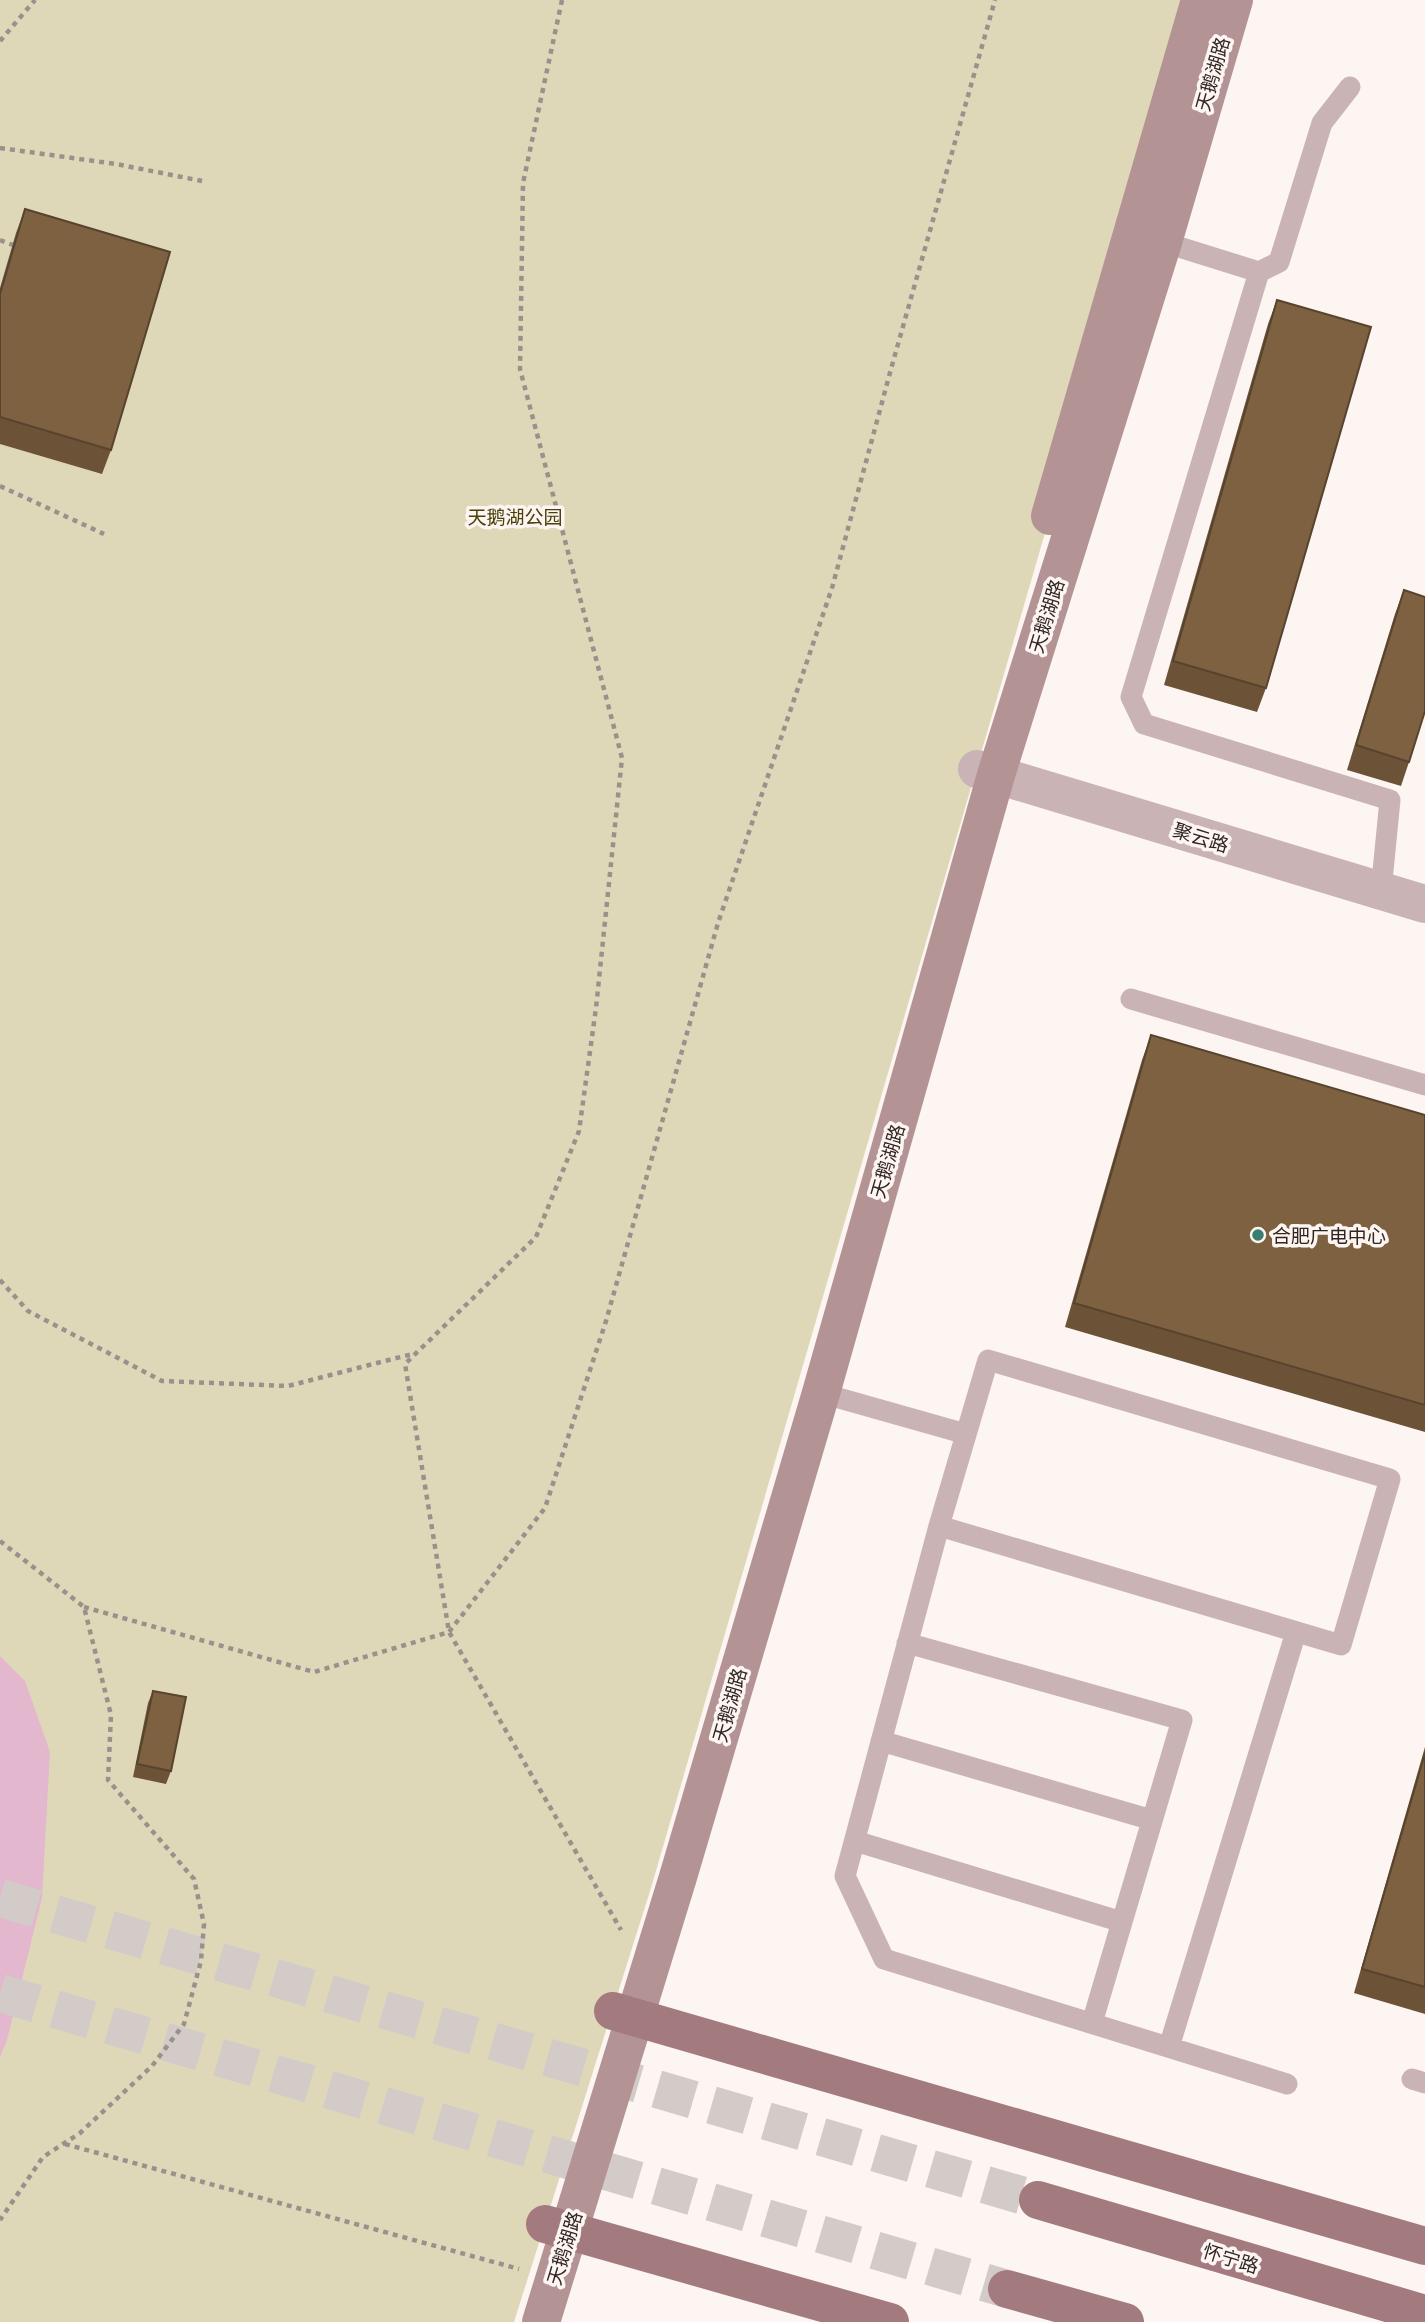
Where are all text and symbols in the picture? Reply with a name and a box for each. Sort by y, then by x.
street label: 天鹅湖路 [1190,34,1234,114]
park label: 天鹅湖公园 [467,505,563,528]
street label: 天鹅湖路 [1024,576,1068,656]
street label: 聚云路 [1170,818,1232,856]
street label: 天鹅湖路 [865,1121,909,1201]
place label: 合肥广电中心 [1272,1224,1386,1247]
marker: 合肥广电中心 [1250,1227,1266,1243]
street label: 天鹅湖路 [707,1665,751,1745]
street label: 天鹅湖路 [542,2208,586,2288]
street label: 怀宁路 [1200,2239,1262,2277]

